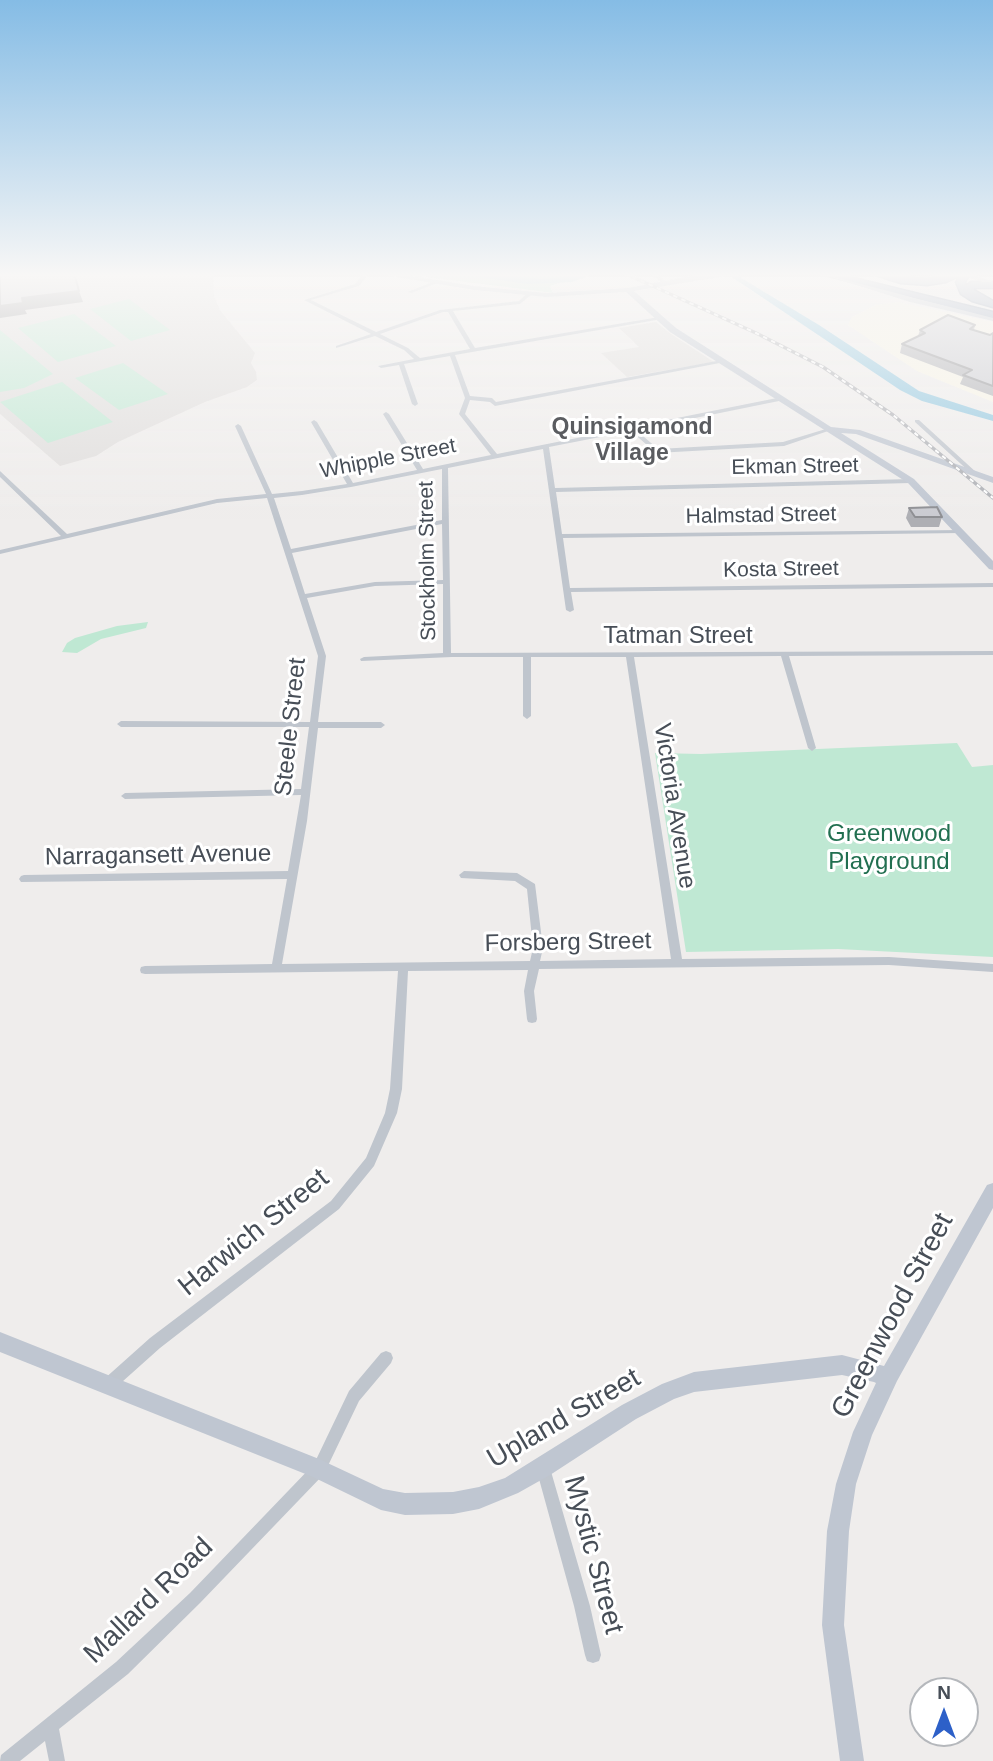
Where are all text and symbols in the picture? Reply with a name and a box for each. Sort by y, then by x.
district label: Quinsigamond Village [552,414,712,468]
street label: Whipple Street [318,433,458,485]
street label: Ekman Street [731,453,859,481]
street label: Stockholm Street [414,481,442,641]
street label: Halmstad Street [686,502,836,530]
street label: Kosta Street [723,556,839,584]
street label: Tatman Street [603,622,753,650]
street label: Steele Street [269,656,313,798]
street label: Victoria Avenue [647,721,701,891]
park label: Greenwood Playground [827,820,951,876]
street label: Narragansett Avenue [45,840,271,872]
street label: Forsberg Street [484,927,652,959]
street label: Harwich Street [172,1162,336,1304]
street label: Greenwood Street [825,1208,961,1424]
street label: Upland Street [481,1362,647,1476]
street label: Mystic Street [556,1473,630,1637]
street label: Mallard Road [77,1531,221,1671]
north arrow [909,1677,979,1747]
text: N [937,1682,951,1703]

